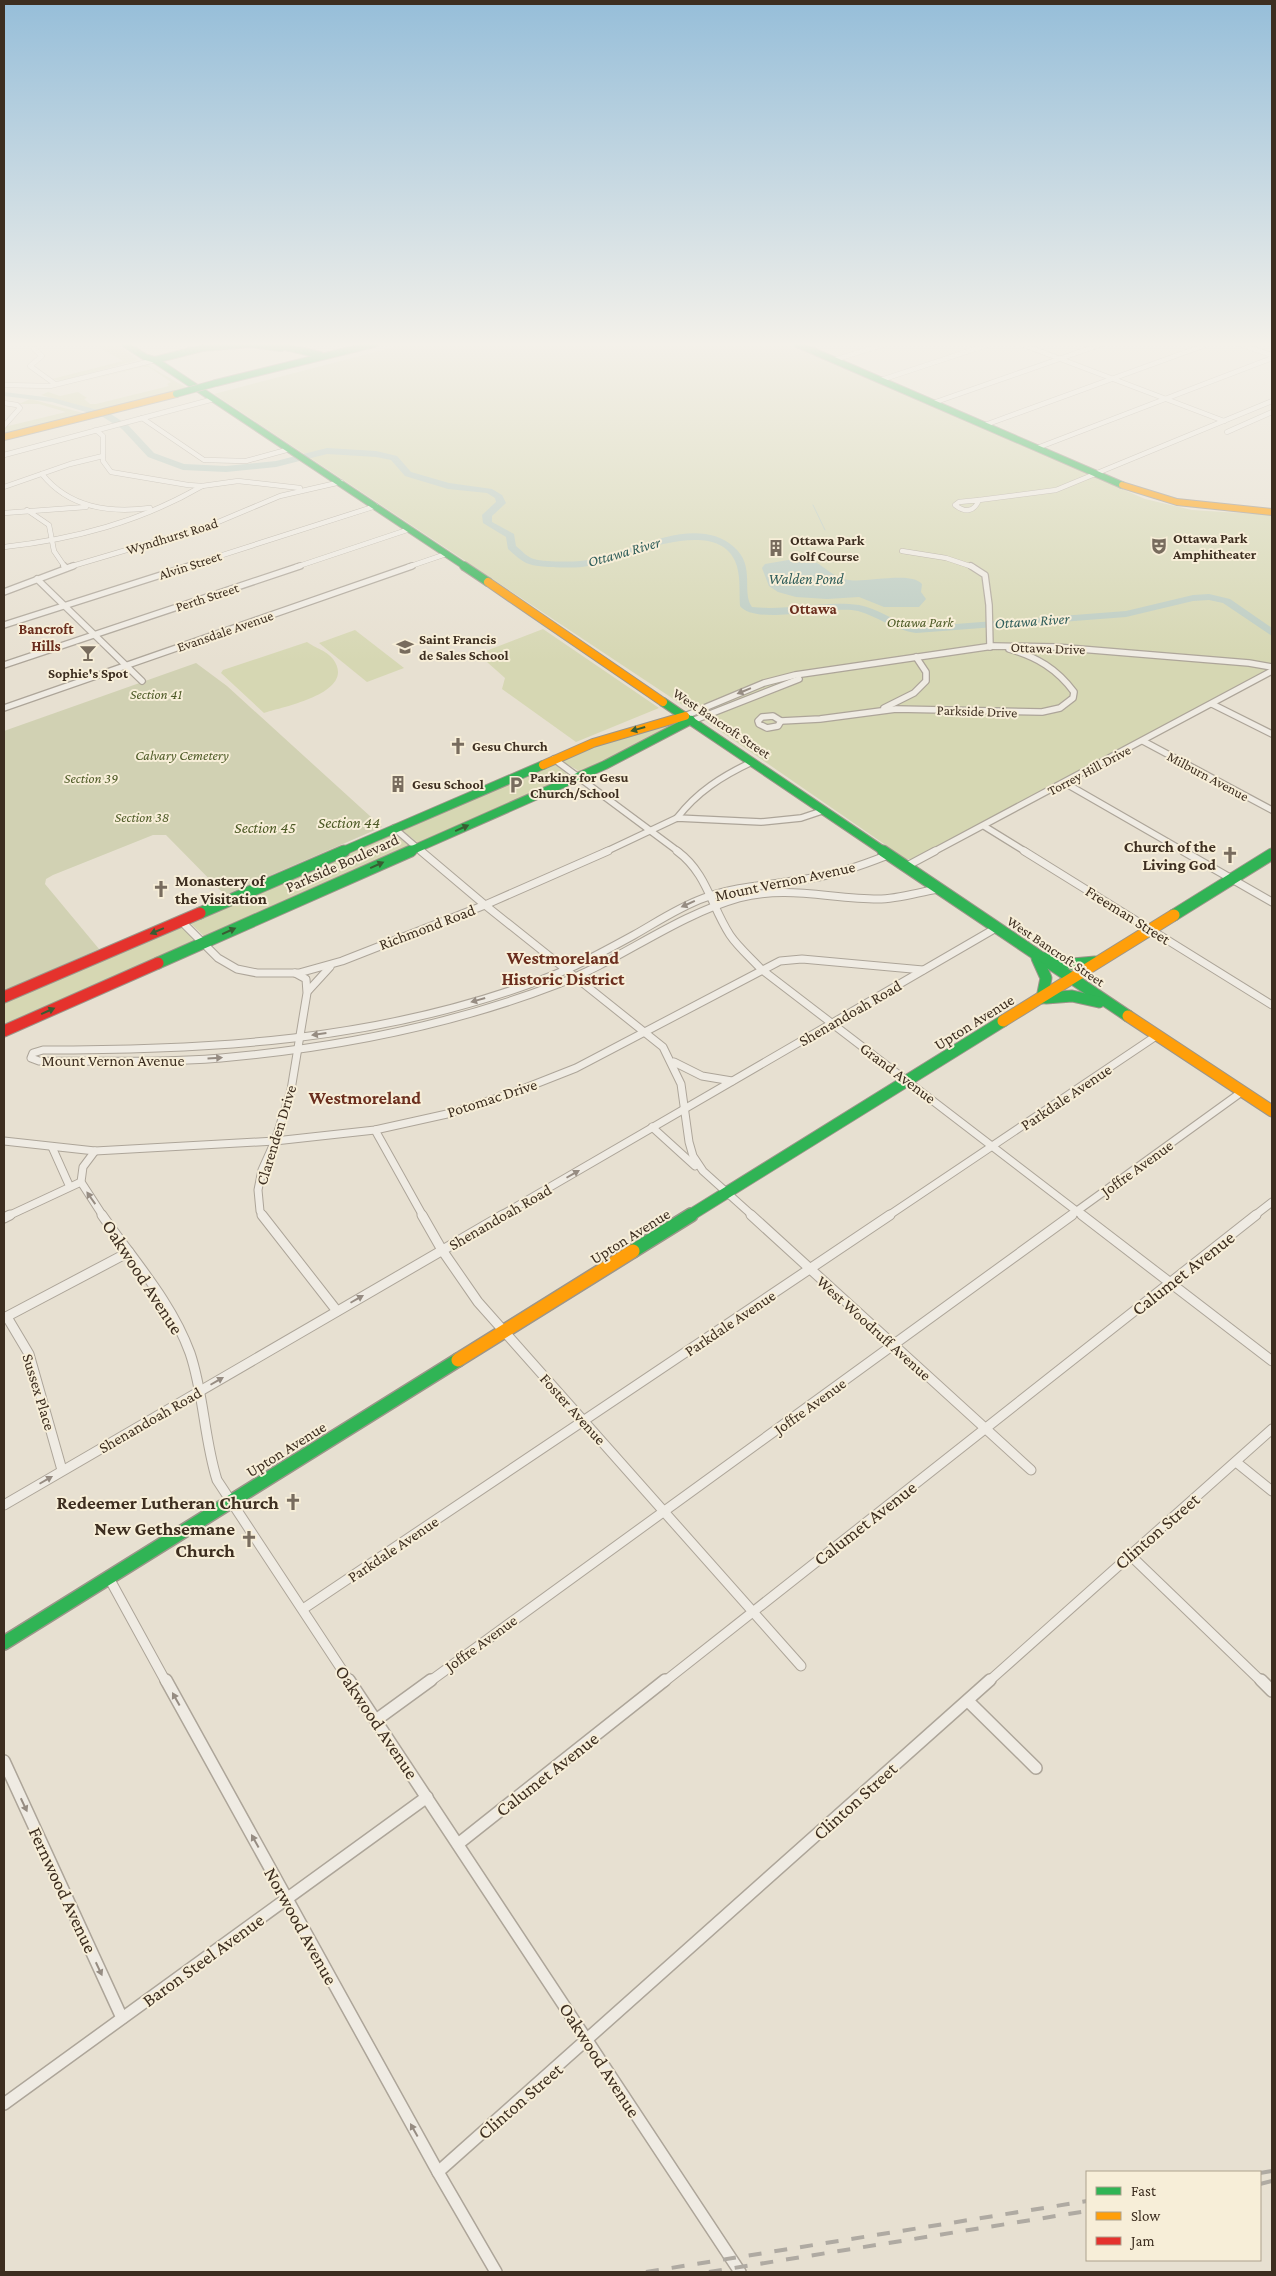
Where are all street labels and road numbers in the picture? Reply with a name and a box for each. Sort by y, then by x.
street label: Wyndhurst Road [124,514,220,558]
street label: Alvin Street [157,547,224,583]
street label: Perth Street [173,579,241,615]
street label: Evansdale Avenue [175,607,275,655]
street label: Ottawa Drive [1010,639,1086,657]
street label: West Bancroft Street [670,684,774,762]
street label: Parkside Drive [936,702,1018,720]
street label: Torrey Hill Drive [1045,741,1133,799]
street label: Milburn Avenue [1165,748,1251,804]
street label: Parkside Boulevard [283,830,402,896]
street label: Mount Vernon Avenue [713,858,857,904]
street label: Freeman Street [1083,882,1174,948]
street label: Richmond Road [377,901,478,953]
street label: West Bancroft Street [1004,912,1108,990]
street label: Shenandoah Road [796,976,905,1049]
street label: Upton Avenue [931,991,1017,1054]
street label: Grand Avenue [857,1039,939,1107]
street label: Mount Vernon Avenue [41,1052,185,1069]
street label: Parkdale Avenue [1018,1060,1114,1134]
street label: Potomac Drive [445,1075,539,1121]
street label: Clarenden Drive [253,1083,299,1187]
street label: Joffre Avenue [1096,1136,1177,1202]
street label: Shenandoah Road [446,1180,555,1253]
street label: Upton Avenue [587,1205,673,1268]
street label: Oakwood Avenue [98,1216,188,1338]
street label: Calumet Avenue [1128,1226,1238,1320]
street label: West Woodruff Avenue [813,1272,935,1384]
street label: Parkdale Avenue [682,1286,778,1360]
street label: Sussex Place [19,1352,59,1432]
street label: Foster Avenue [537,1370,609,1448]
street label: Joffre Avenue [769,1374,850,1440]
street label: Shenandoah Road [96,1383,205,1456]
street label: Upton Avenue [243,1418,329,1481]
street label: Calumet Avenue [810,1476,920,1570]
street label: Clinton Street [1110,1488,1204,1573]
street label: Parkdale Avenue [345,1512,441,1586]
street label: Joffre Avenue [440,1611,521,1677]
street label: Oakwood Avenue [331,1661,423,1783]
street label: Calumet Avenue [492,1727,602,1821]
street label: Clinton Street [809,1758,902,1844]
street label: Fernwood Avenue [25,1824,101,1956]
street label: Norwood Avenue [260,1864,342,1988]
street label: Baron Steel Avenue [138,1909,268,2011]
street label: Oakwood Avenue [555,1999,645,2121]
street label: Clinton Street [473,2058,567,2143]

